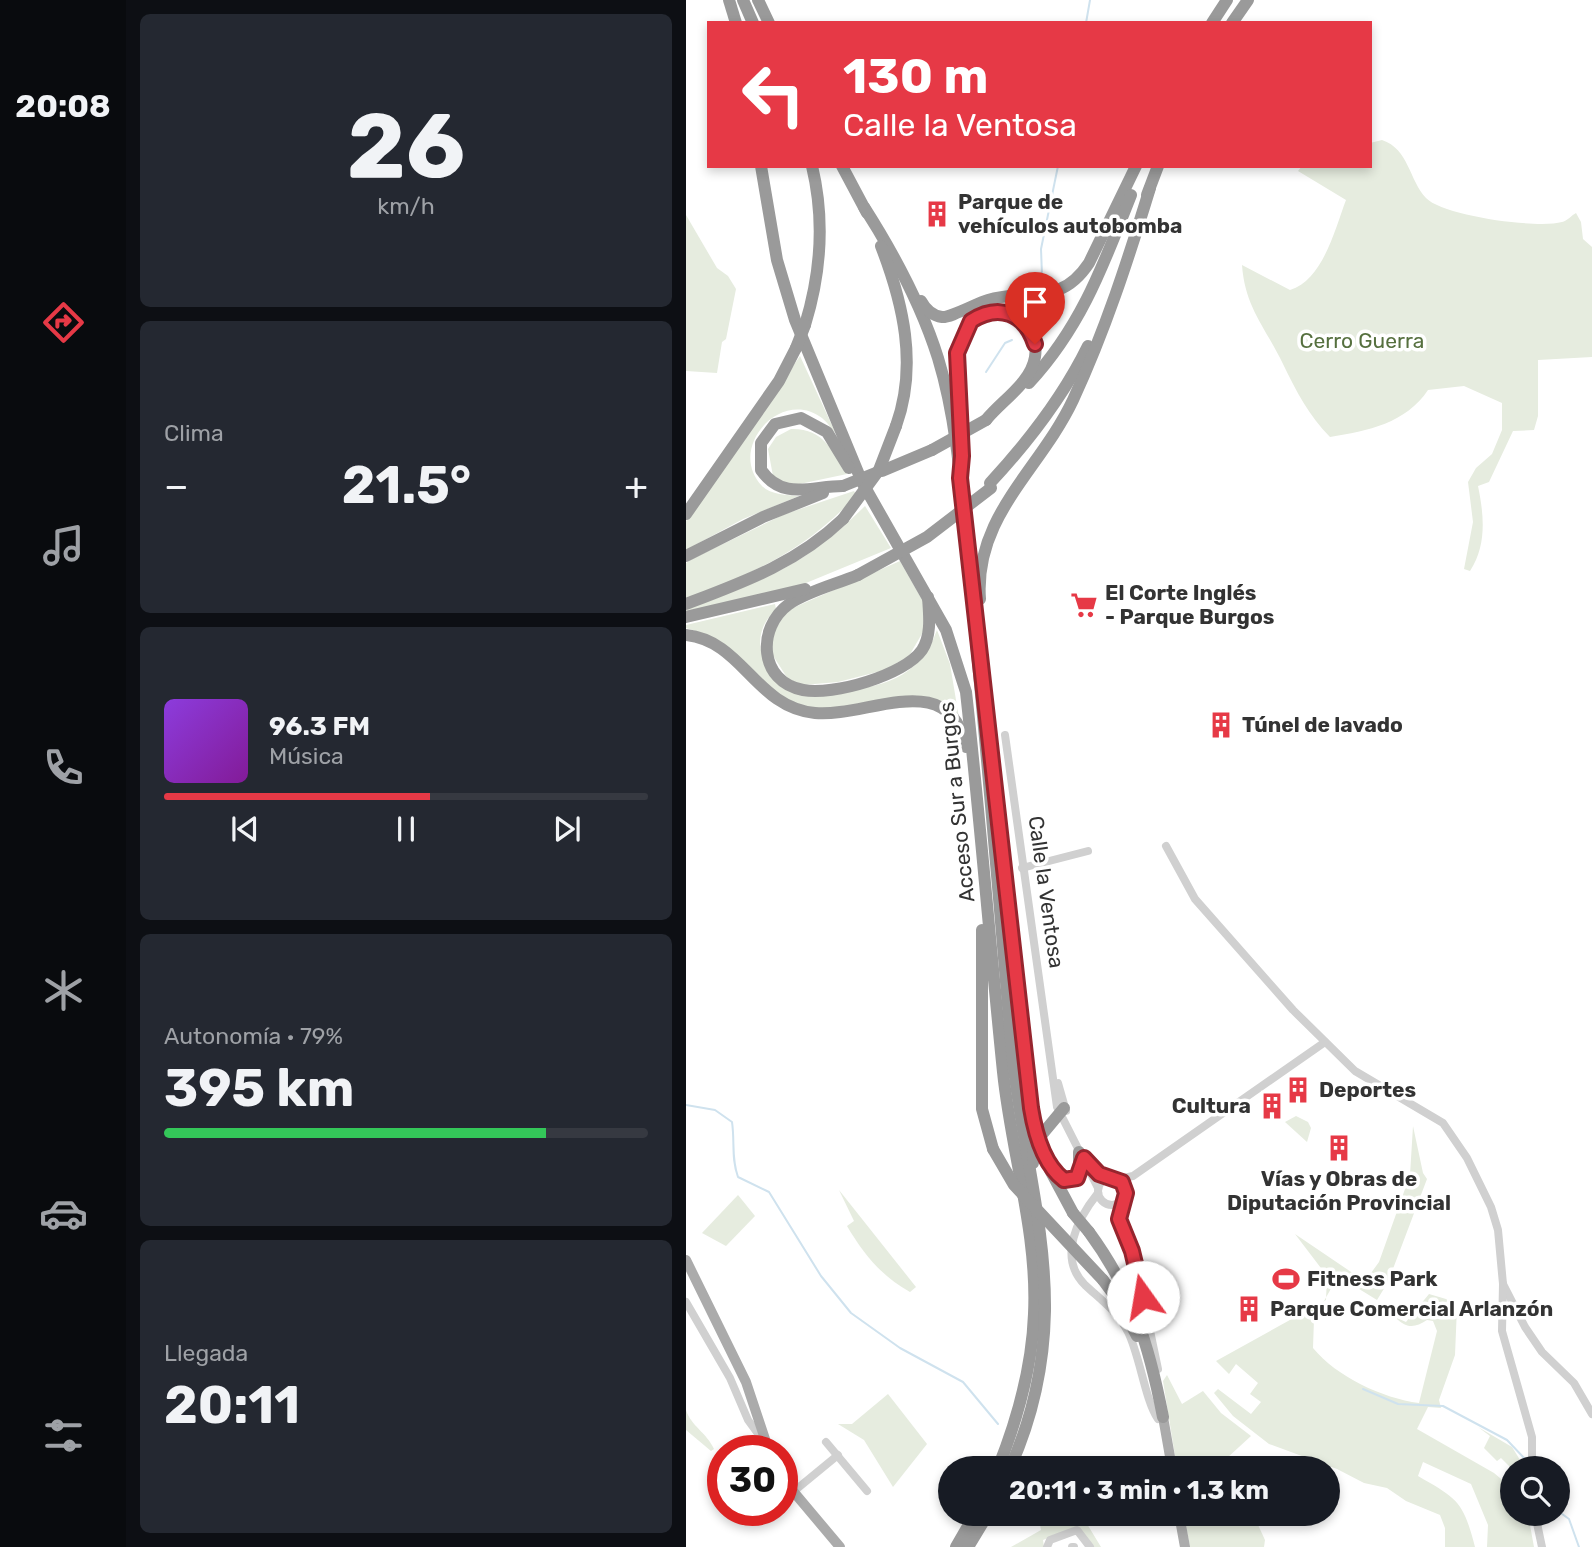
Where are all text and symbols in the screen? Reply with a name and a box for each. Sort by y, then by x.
text: 130 m [843,47,988,105]
icon: left [728,49,819,140]
text: 20:08 [15,87,111,125]
text: 26 [347,92,465,200]
text: Calle la Ventosa [843,106,1077,144]
place label: Parque de vehículos autobomba [958,189,1182,238]
text: km/h [377,192,435,220]
building icon: Parque de vehículos autobomba [922,199,952,229]
pin [1005,272,1065,344]
icon: arrive [1016,283,1054,321]
icon: directions [39,298,88,347]
park label: Cerro Guerra [1300,328,1424,353]
text: Clima [164,419,224,447]
text: 21.5° [342,454,471,516]
text: − [164,463,189,509]
text: + [624,463,648,509]
icon: music [39,521,88,570]
place label: El Corte Inglés - Parque Burgos [1105,580,1274,629]
supermarket icon: El Corte Inglés - Parque Burgos [1069,590,1099,620]
street label: Acceso Sur a Burgos [934,700,979,904]
building icon: Túnel de lavado [1206,710,1236,740]
text: 96.3 FM [269,711,370,742]
place label: Túnel de lavado [1242,712,1403,737]
text: Música [269,742,344,770]
icon: phone [39,743,88,792]
icon: previous [226,810,264,848]
icon: pause [387,810,425,848]
icon: next [548,810,586,848]
street label: Calle la Ventosa [1023,814,1070,970]
icon: climate [39,966,88,1015]
text: Autonomía · 79% [164,1022,343,1050]
text: 395 km [164,1057,354,1119]
building icon: Deportes [1283,1075,1313,1105]
place label: Deportes [1319,1077,1416,1102]
building icon: Cultura [1257,1091,1287,1121]
place label: Cultura [1172,1093,1251,1118]
building icon: Vías y Obras de Diputación Provincial [1324,1133,1354,1163]
place label: Vías y Obras de Diputación Provincial [1227,1166,1451,1215]
icon: car [39,1189,88,1238]
position arrow [1106,1260,1180,1334]
sports icon: Fitness Park [1271,1264,1301,1294]
place label: Fitness Park [1307,1266,1438,1291]
building icon: Parque Comercial Arlanzón [1234,1294,1264,1324]
place label: Parque Comercial Arlanzón [1270,1296,1553,1321]
text: Llegada [164,1339,248,1367]
text: 20:11 [164,1374,300,1436]
icon: filters [39,1411,88,1460]
speed limit sign: 30 [707,1435,798,1526]
map controls [1500,1456,1570,1526]
button: search [1500,1456,1570,1526]
text: 20:11 · 3 min · 1.3 km [1009,1475,1269,1506]

